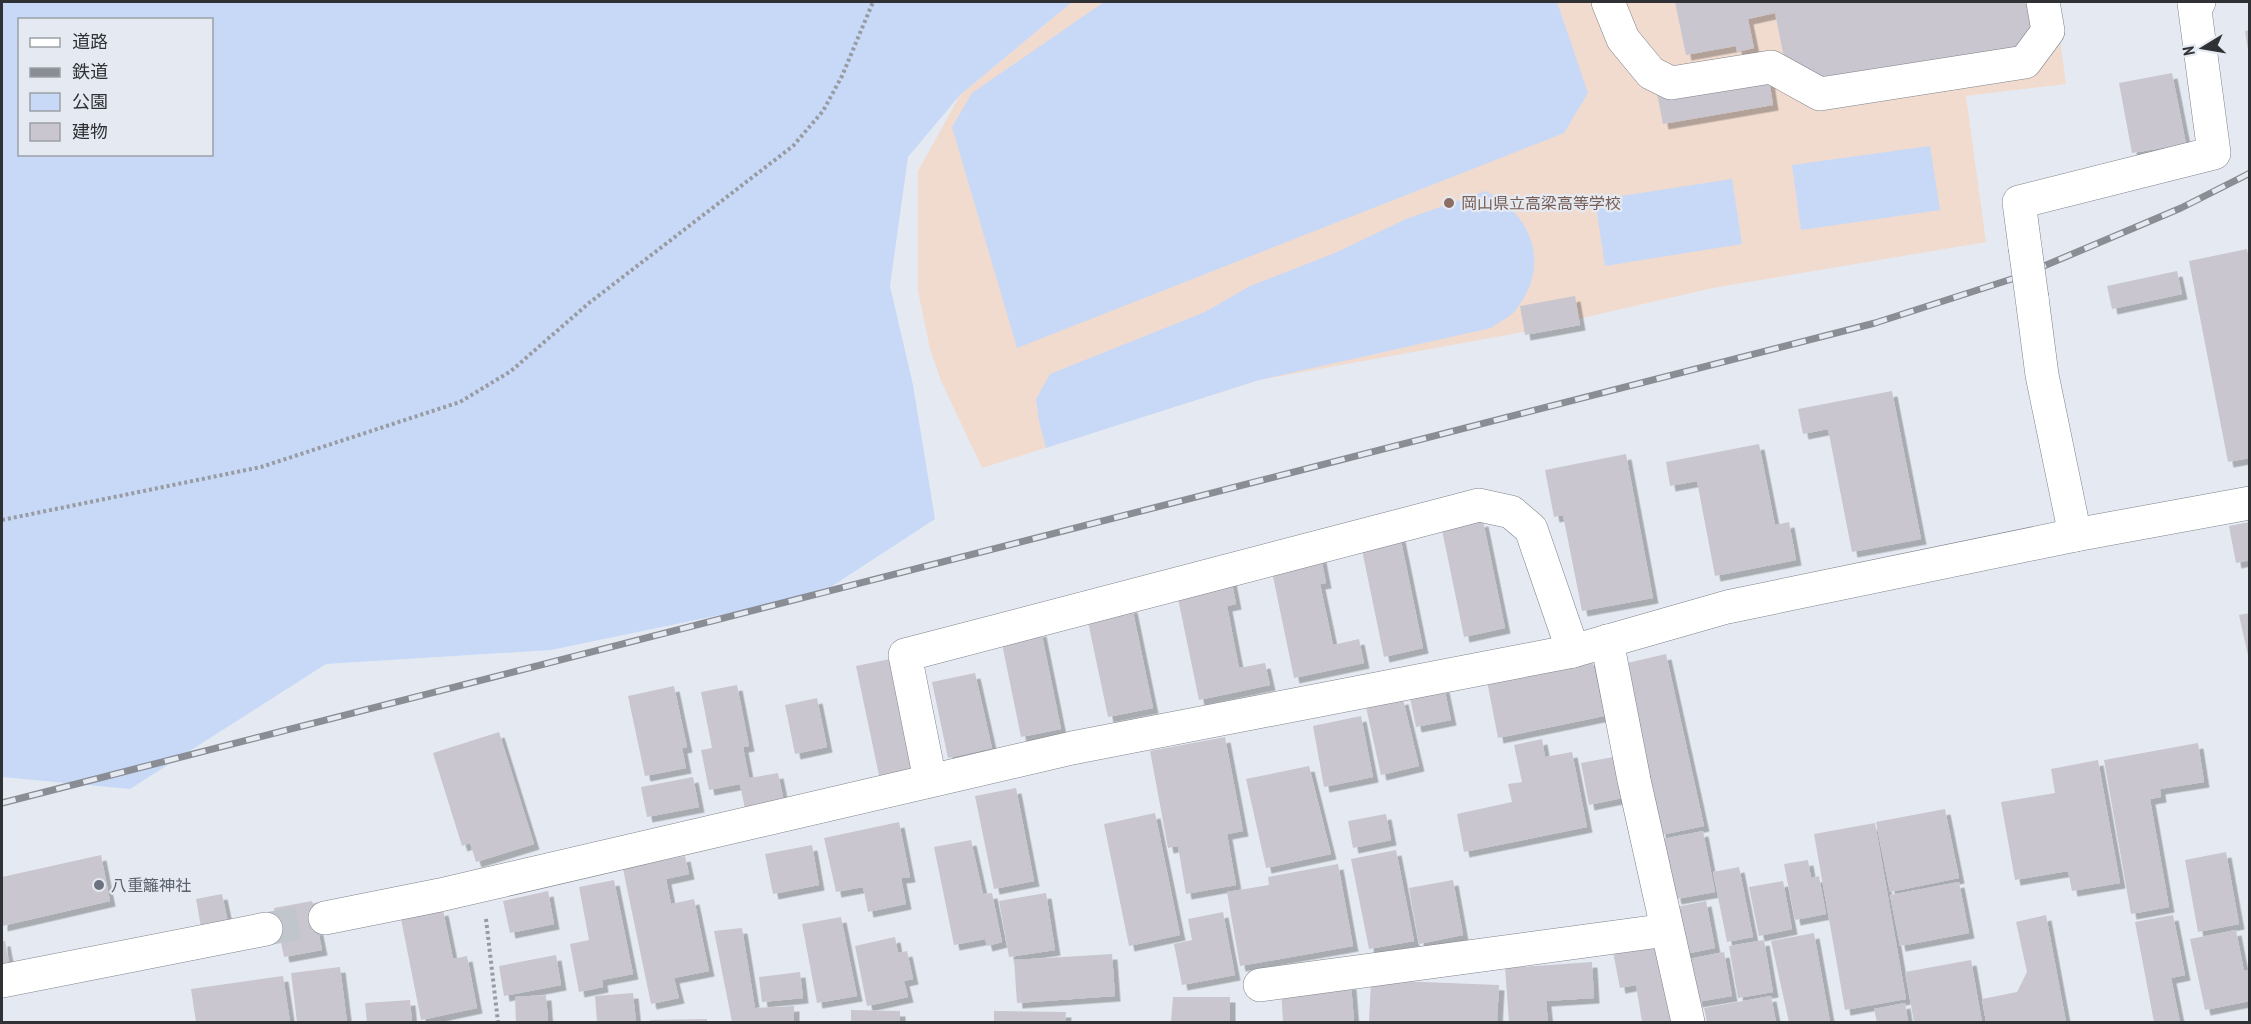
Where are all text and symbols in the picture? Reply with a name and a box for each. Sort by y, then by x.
legend [18,18,213,156]
north arrow [2173,18,2233,78]
text: 道路 [72,30,108,53]
text: N [2178,45,2199,57]
text: 鉄道 [72,60,108,83]
text: 公園 [72,90,108,113]
text: 建物 [72,120,108,143]
place label: 岡山県立高梁高等学校 [1461,193,1621,213]
marker: 岡山県立高梁高等学校 [1442,196,1456,210]
place label: 八重籬神社 [111,875,191,895]
marker: 八重籬神社 [92,878,106,892]

